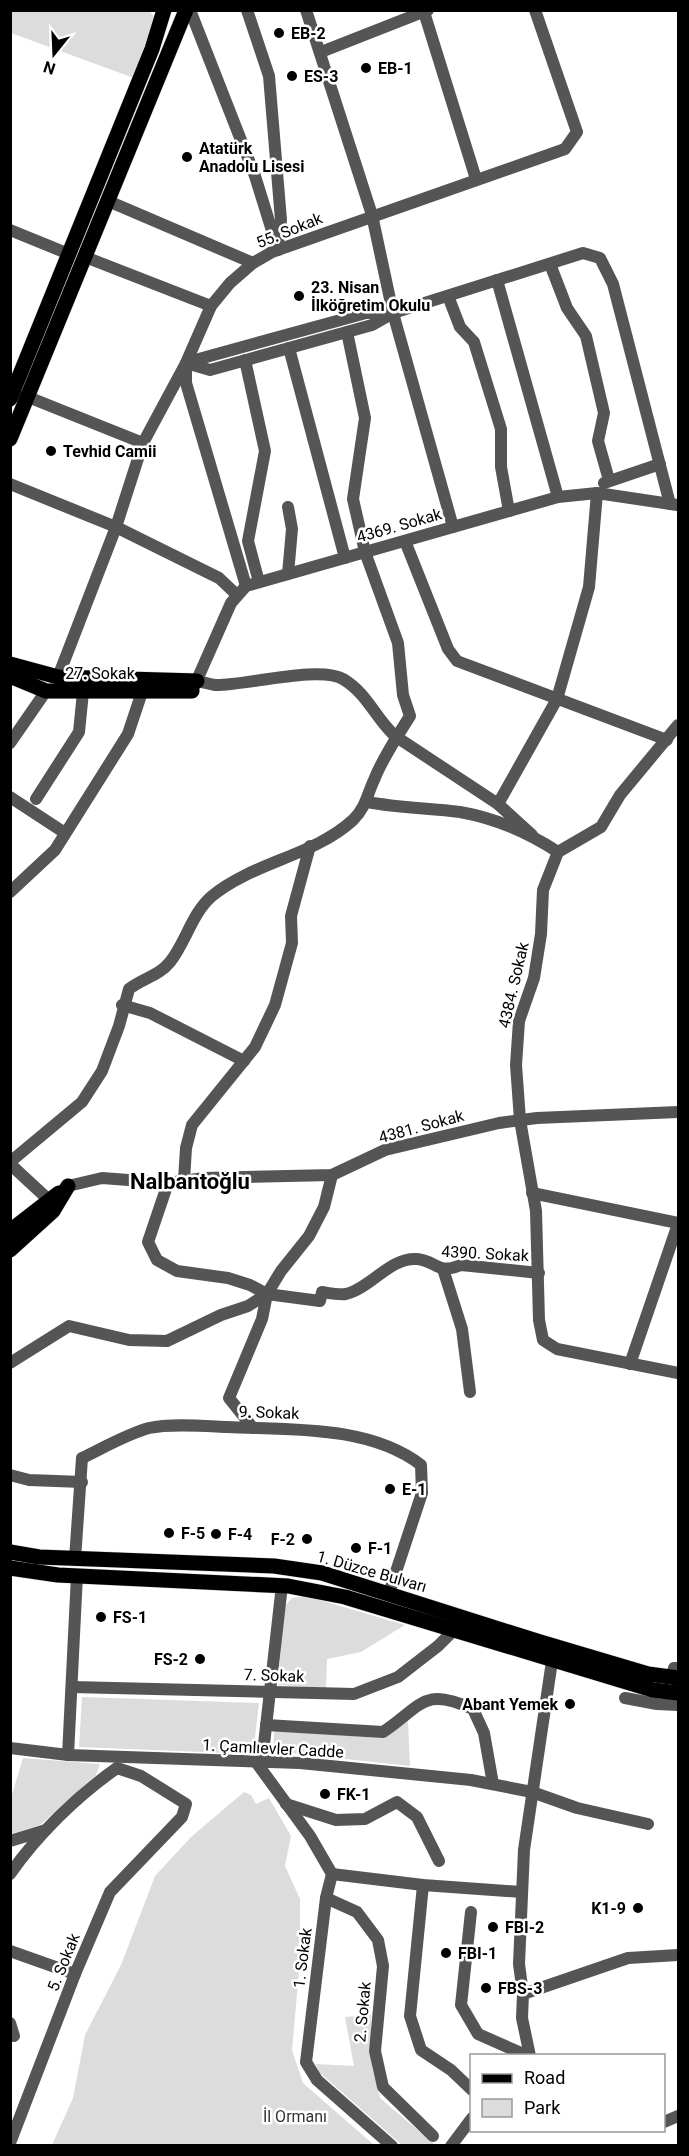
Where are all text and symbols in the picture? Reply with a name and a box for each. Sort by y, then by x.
north arrow [24,24,84,84]
place label: EB-2 [291,24,326,43]
marker: EB-2 [272,26,286,40]
text: N [41,57,58,79]
place label: EB-1 [378,59,413,78]
marker: EB-1 [359,61,373,75]
place label: ES-3 [304,67,338,86]
marker: ES-3 [285,69,299,83]
place label: Atatürk Anadolu Lisesi [199,139,304,176]
marker: Atatürk Anadolu Lisesi [180,150,194,164]
street label: 55. Sokak [253,208,326,252]
place label: 23. Nisan İlköğretim Okulu [311,278,430,315]
marker: 23. Nisan İlköğretim Okulu [292,289,306,303]
place label: Tevhid Camii [63,442,156,461]
marker: Tevhid Camii [44,444,58,458]
street label: 4369. Sokak [354,504,445,547]
street label: 27. Sokak [65,664,136,683]
street label: 4384. Sokak [494,939,533,1030]
street label: 4381. Sokak [376,1106,467,1147]
district label: Nalbantoğlu [130,1169,250,1194]
street label: 4390. Sokak [441,1242,530,1265]
street label: 9. Sokak [238,1402,301,1423]
place label: E-1 [402,1480,426,1499]
marker: E-1 [383,1482,397,1496]
place label: F-5 [181,1524,205,1543]
place label: F-4 [228,1525,252,1544]
marker: F-5 [162,1526,176,1540]
marker: F-4 [209,1527,223,1541]
place label: F-2 [271,1530,295,1549]
marker: F-2 [300,1532,314,1546]
place label: F-1 [368,1539,392,1558]
marker: F-1 [349,1541,363,1555]
street label: 1. Düzce Bulvarı [315,1547,429,1596]
place label: FS-1 [113,1608,147,1627]
marker: FS-1 [94,1610,108,1624]
place label: FS-2 [154,1650,188,1669]
marker: FS-2 [193,1652,207,1666]
street label: 7. Sokak [243,1665,306,1686]
place label: Abant Yemek [462,1695,558,1714]
marker: Abant Yemek [563,1697,577,1711]
street label: 1. Çamlıevler Cadde [202,1735,344,1762]
place label: FK-1 [337,1785,370,1804]
marker: FK-1 [318,1787,332,1801]
place label: K1-9 [591,1899,626,1918]
marker: K1-9 [631,1901,645,1915]
place label: FBI-2 [505,1918,544,1937]
marker: FBI-2 [486,1920,500,1934]
street label: 1. Sokak [289,1926,316,1989]
street label: 5. Sokak [43,1930,84,1994]
place label: FBI-1 [458,1944,497,1963]
marker: FBI-1 [439,1946,453,1960]
place label: FBS-3 [498,1979,542,1998]
street label: 2. Sokak [350,1980,375,2043]
marker: FBS-3 [479,1981,493,1995]
legend [470,2054,665,2132]
text: Road [524,2067,565,2088]
text: Park [524,2097,561,2118]
park label: İl Ormanı [263,2107,327,2126]

